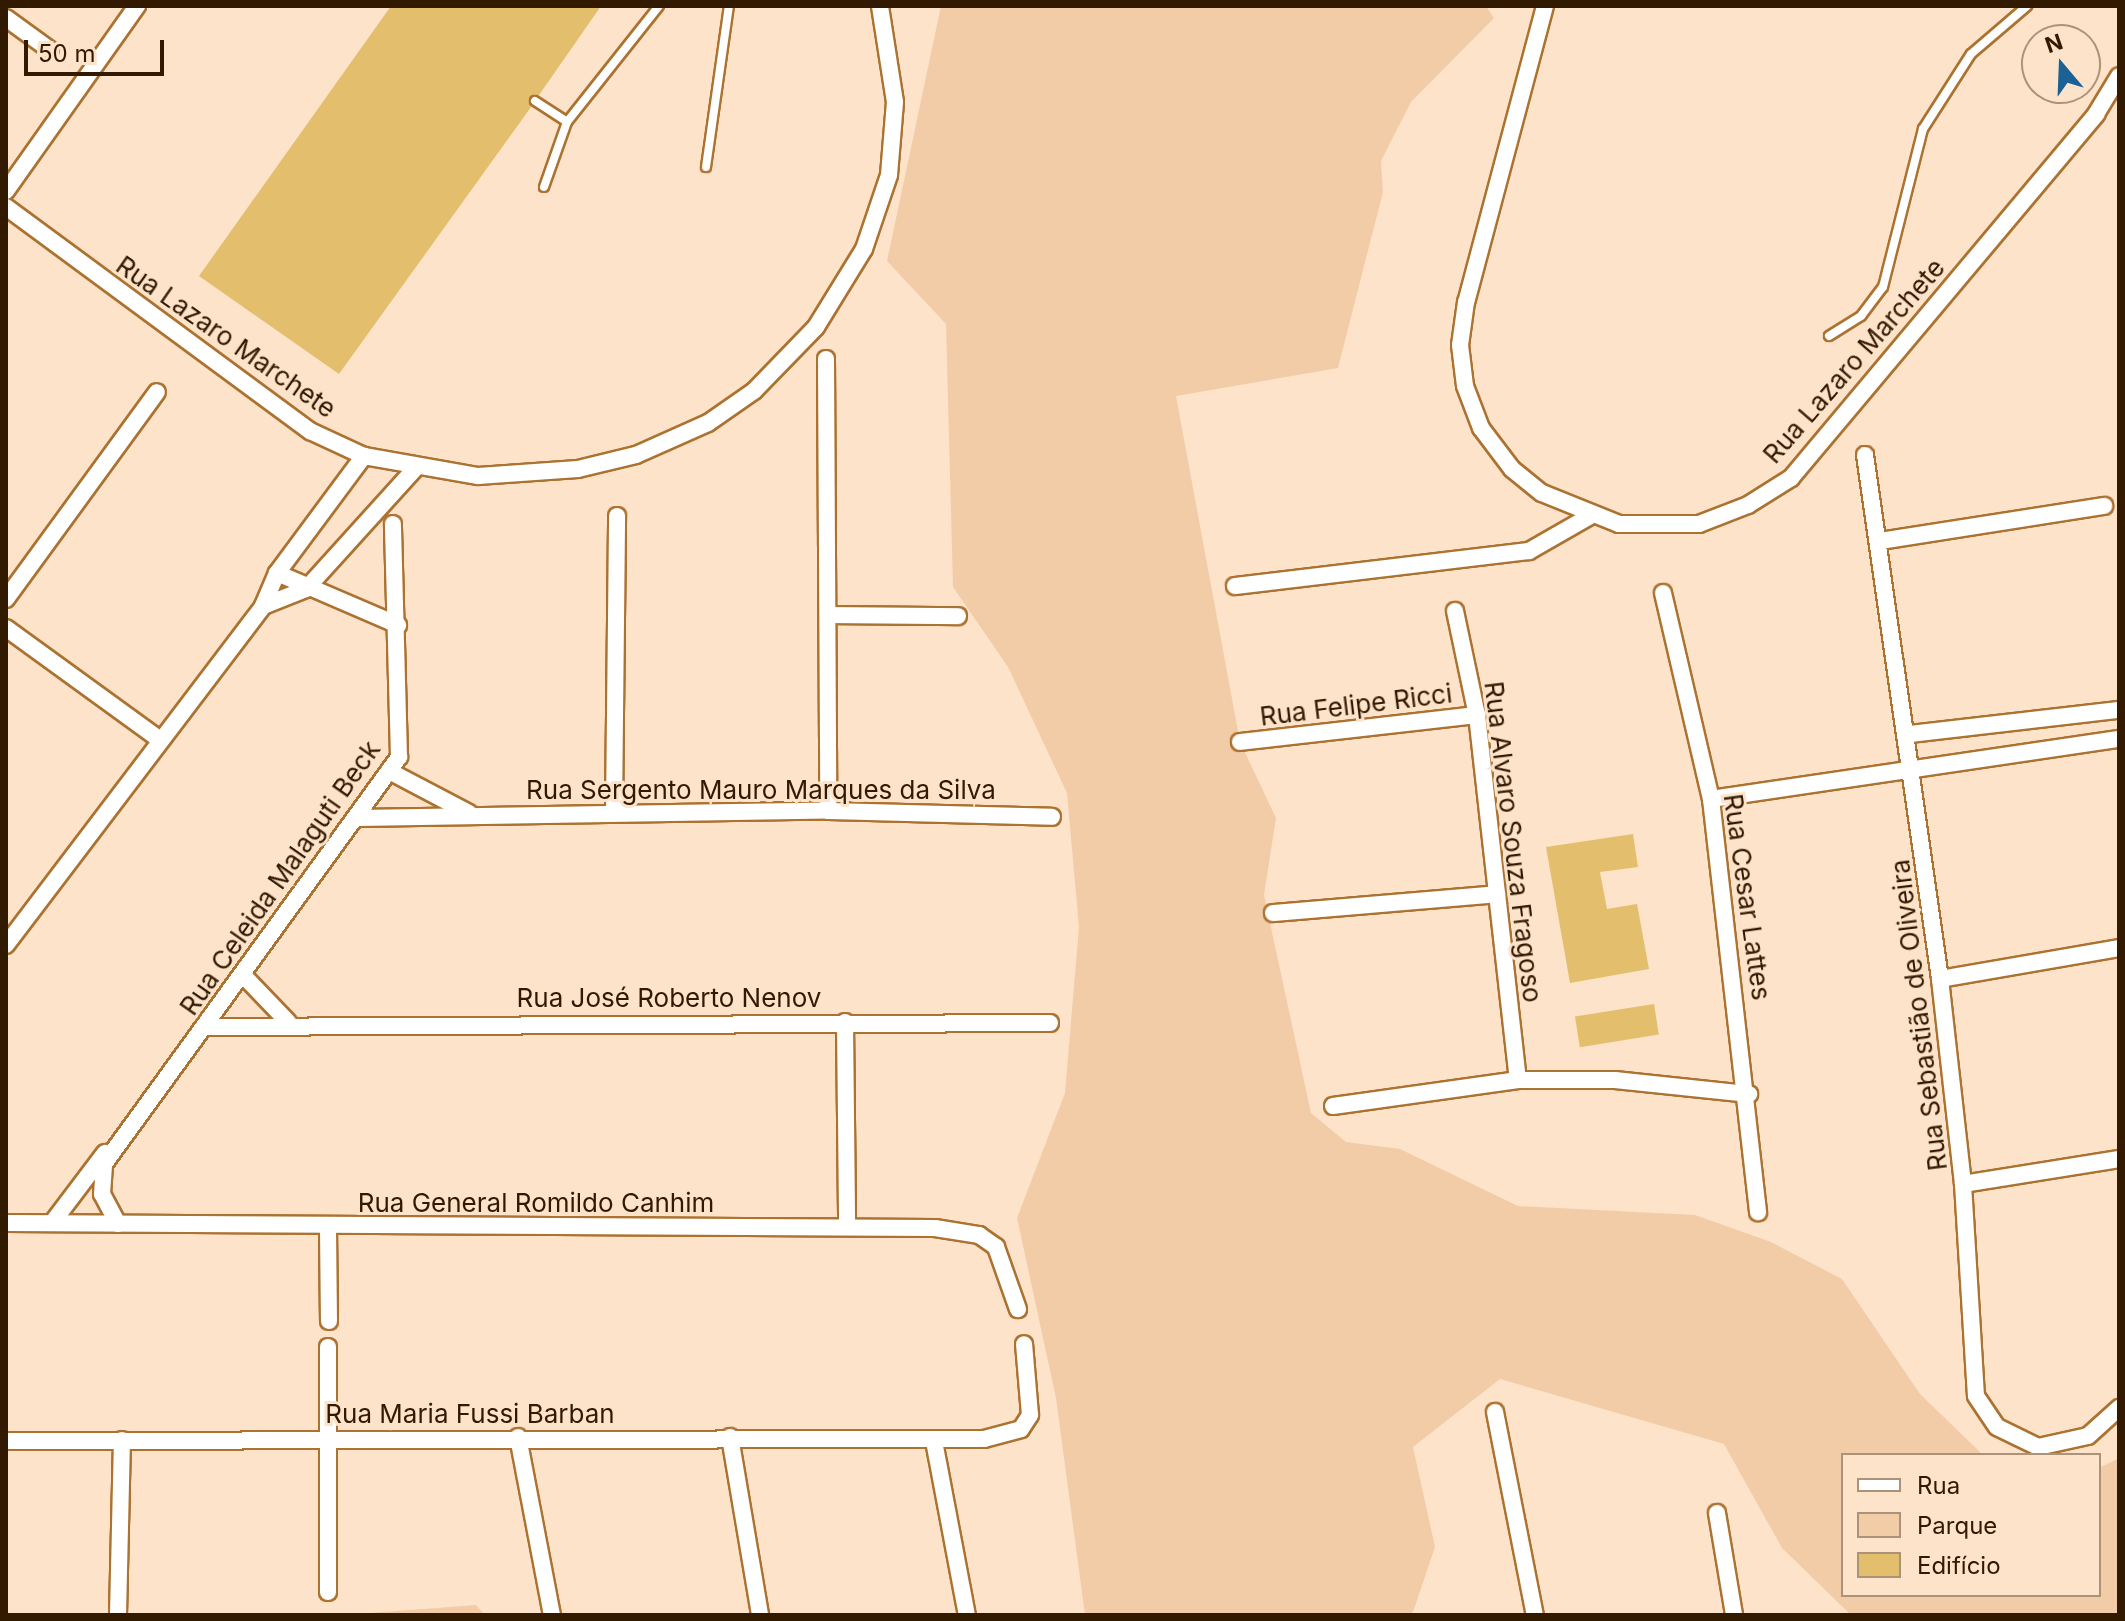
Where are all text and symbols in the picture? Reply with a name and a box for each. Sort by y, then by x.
scale bar [28,24,168,74]
north arrow [2021,24,2101,104]
text: N [2042,28,2066,58]
text: 50 m [38,39,96,68]
street label: Rua Lazaro Marchete [110,249,342,425]
street label: Rua Lazaro Marchete [1757,252,1951,470]
street label: Rua Felipe Ricci [1258,678,1454,732]
street label: Rua Alvaro Souza Fragoso [1478,680,1548,1004]
street label: Rua Celeida Malaguti Beck [173,735,387,1021]
street label: Rua Sergento Mauro Marques da Silva [526,774,996,806]
street label: Rua Cesar Lattes [1717,792,1777,1002]
street label: Rua Sebastião de Oliveira [1884,858,1954,1172]
street label: Rua José Roberto Nenov [517,982,821,1014]
street label: Rua General Romildo Canhim [358,1187,714,1219]
street label: Rua Maria Fussi Barban [325,1398,615,1430]
legend [1841,1453,2101,1597]
text: Rua [1917,1471,1960,1500]
text: Parque [1917,1511,1997,1540]
text: Edifício [1917,1551,2001,1580]

